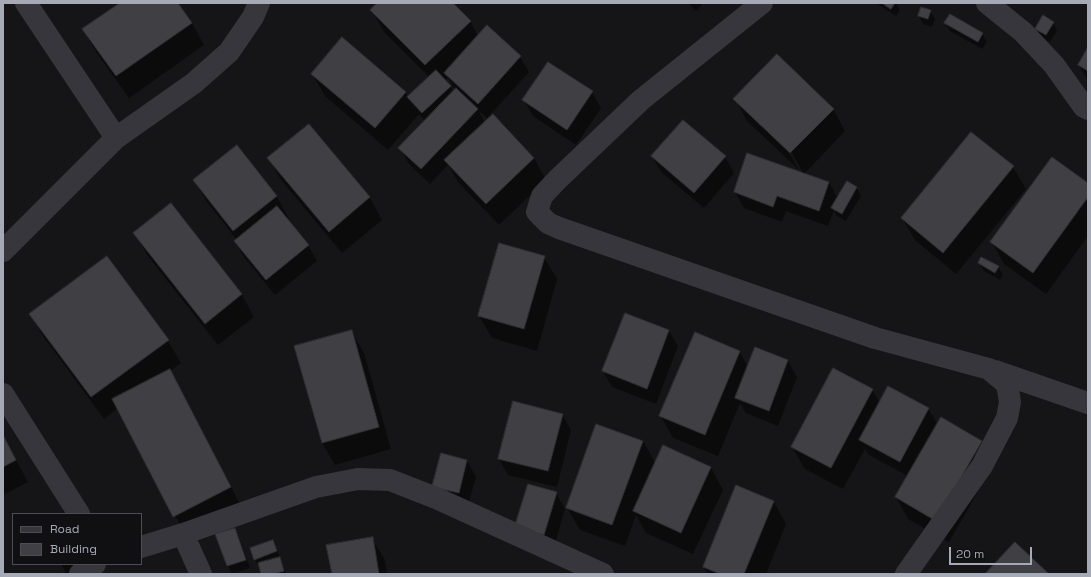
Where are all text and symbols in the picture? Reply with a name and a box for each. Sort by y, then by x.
legend [12,513,142,565]
text: Road [50,521,79,537]
scale bar [951,539,1034,565]
text: Building [50,541,97,557]
text: 20 m [956,546,984,562]

